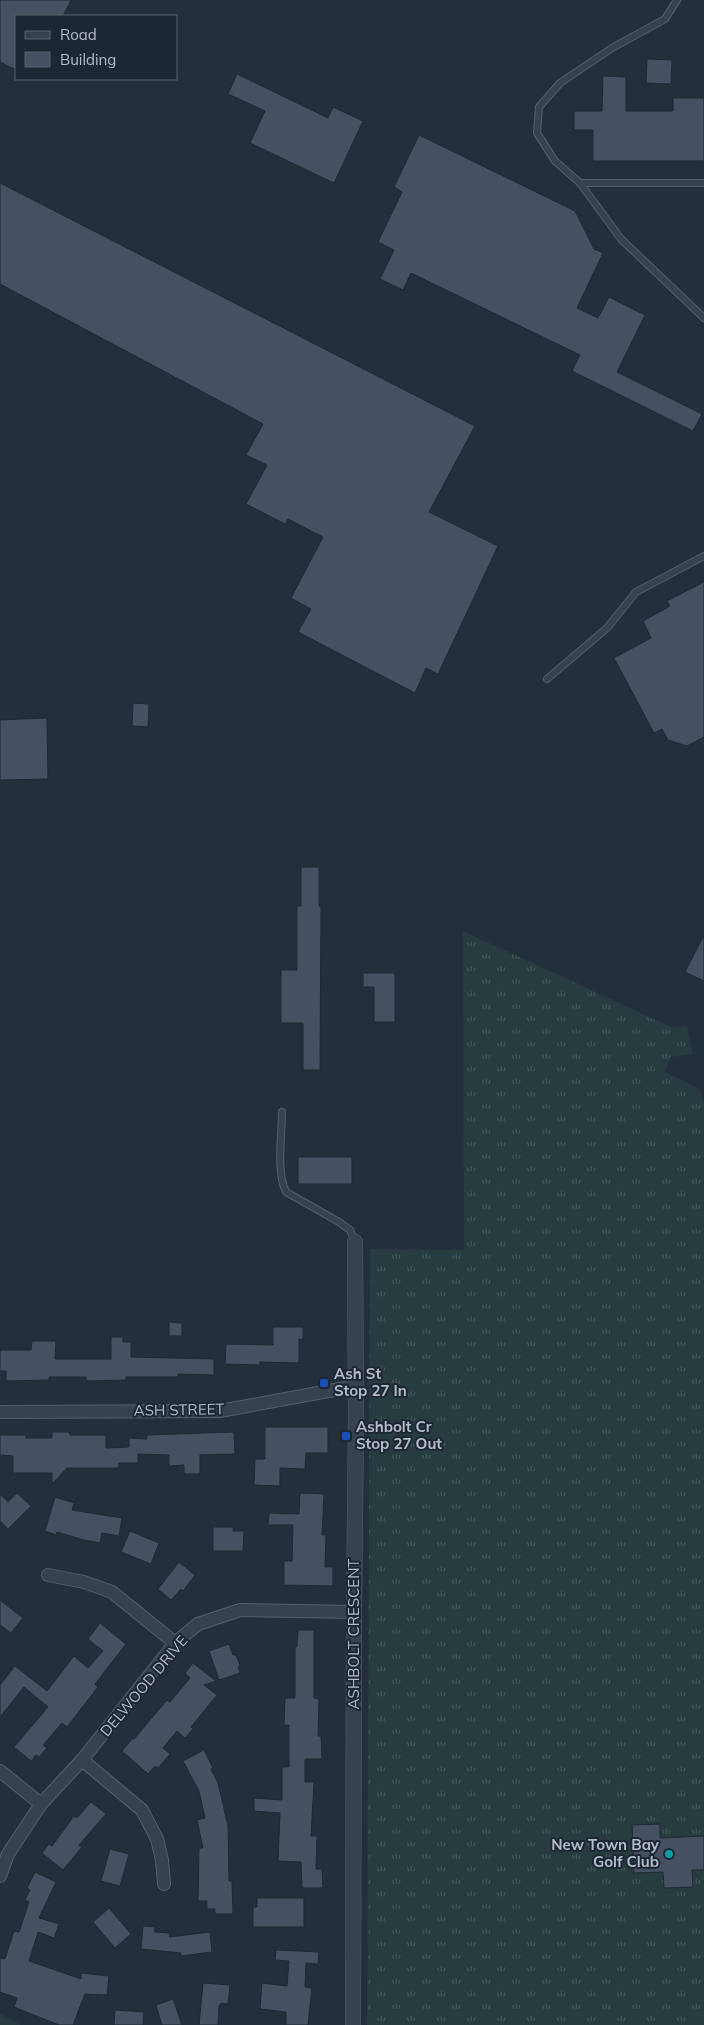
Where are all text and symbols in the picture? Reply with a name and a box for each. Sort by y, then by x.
legend [15,15,178,80]
text: Road [60,25,97,44]
text: Building [60,50,116,69]
place label: Ash St Stop 27 In [334,1364,407,1400]
marker: Ash St Stop 27 In [318,1377,330,1389]
street label: ASH STREET [133,1399,225,1420]
place label: Ashbolt Cr Stop 27 Out [356,1417,442,1453]
marker: Ashbolt Cr Stop 27 Out [340,1430,352,1442]
street label: ASHBOLT CRESCENT [344,1559,363,1709]
street label: DELWOOD DRIVE [96,1631,192,1740]
place label: New Town Bay Golf Club [551,1835,660,1871]
marker: New Town Bay Golf Club [663,1848,675,1860]

